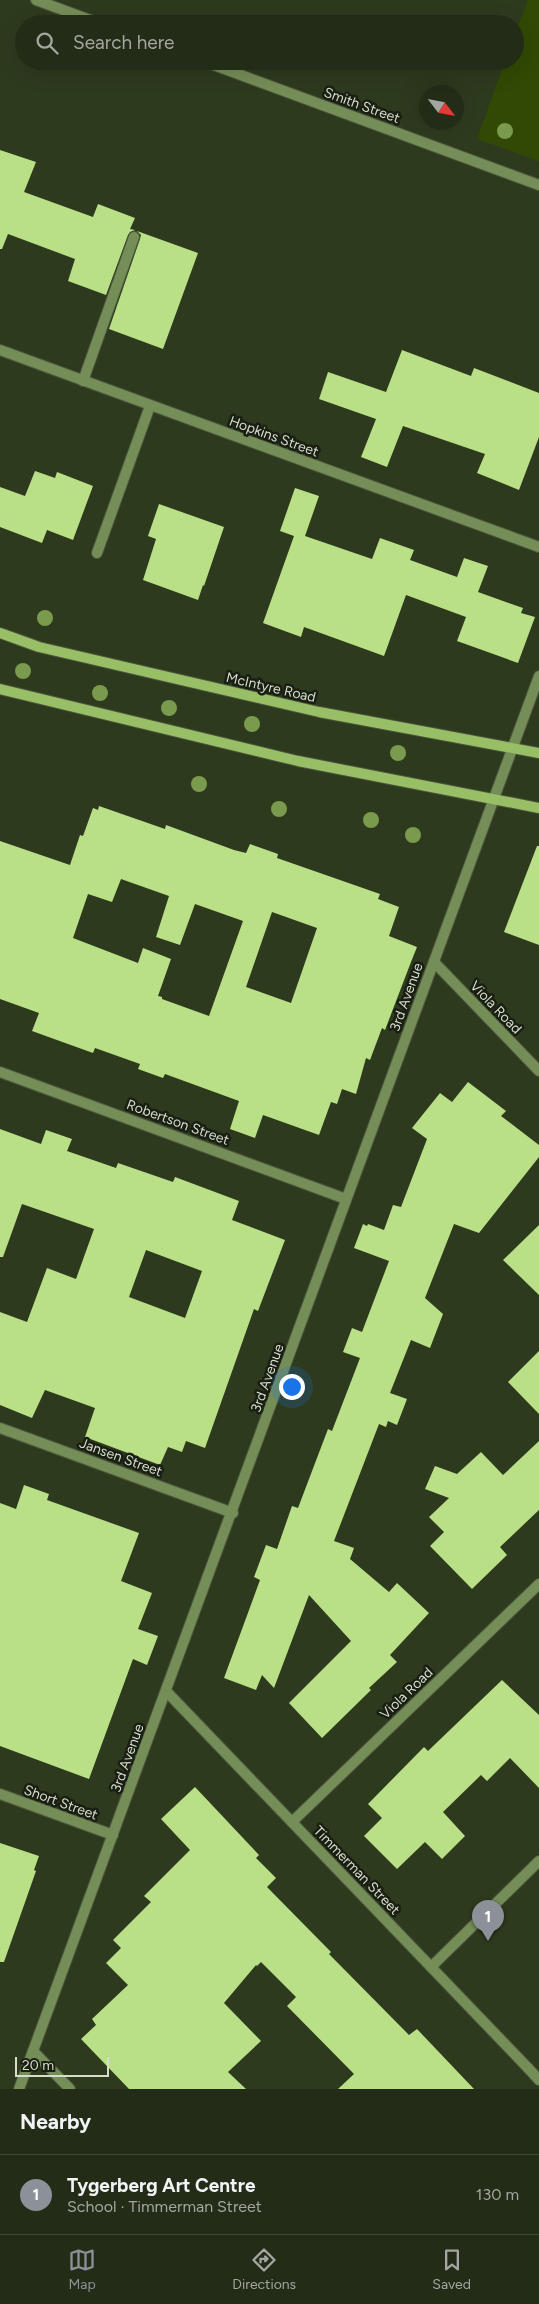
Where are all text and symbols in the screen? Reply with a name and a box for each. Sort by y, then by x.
search box [15,15,524,70]
icon: search [33,29,61,57]
text: Search here [73,31,175,54]
street label: Smith Street [322,84,402,127]
north arrow [419,85,464,130]
street label: Hopkins Street [227,412,321,461]
street label: McIntyre Road [224,669,317,706]
street label: 3rd Avenue [386,960,427,1034]
street label: Viola Road [466,977,525,1037]
street label: Robertson Street [124,1096,231,1149]
street label: 3rd Avenue [247,1341,288,1415]
your location [279,1374,305,1400]
street label: Jansen Street [77,1435,165,1480]
street label: Viola Road [376,1664,436,1723]
street label: 3rd Avenue [107,1721,148,1795]
street label: Short Street [22,1781,100,1824]
street label: Timmerman Street [310,1822,403,1918]
pin: 1 [472,1900,504,1941]
scale bar [15,2054,109,2077]
text: 20 m [22,2057,54,2074]
text: Nearby [20,2109,91,2134]
text: Tygerberg Art Centre [67,2174,255,2197]
text: 1 [33,2185,39,2204]
text: 130 m [476,2185,519,2204]
text: School · Timmerman Street [67,2197,262,2216]
tab: Map [68,2246,96,2293]
tab: Directions [232,2246,296,2293]
tab: Saved [432,2246,471,2293]

